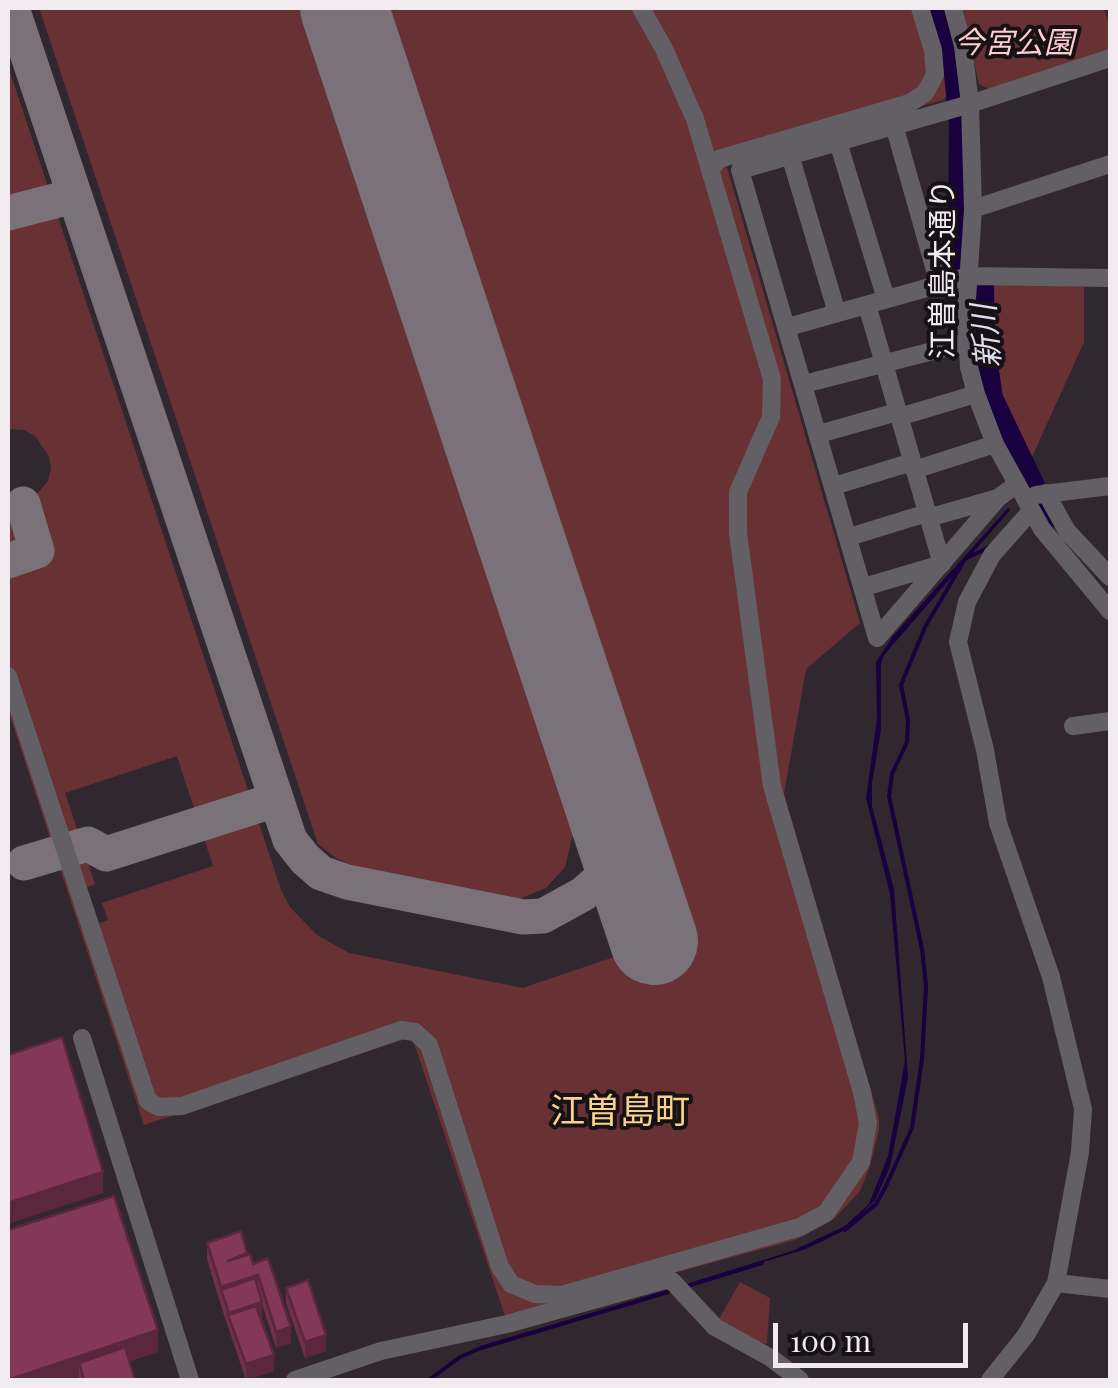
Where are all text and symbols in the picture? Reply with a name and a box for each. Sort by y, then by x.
park label: 今宮公園 [954,26,1074,62]
street label: 江曽島本通り [926,179,962,359]
water label: 新川 [965,302,1009,370]
district label: 江曽島町 [550,1091,690,1133]
scale bar [778,1303,973,1365]
text: 100 m [790,1320,871,1360]

